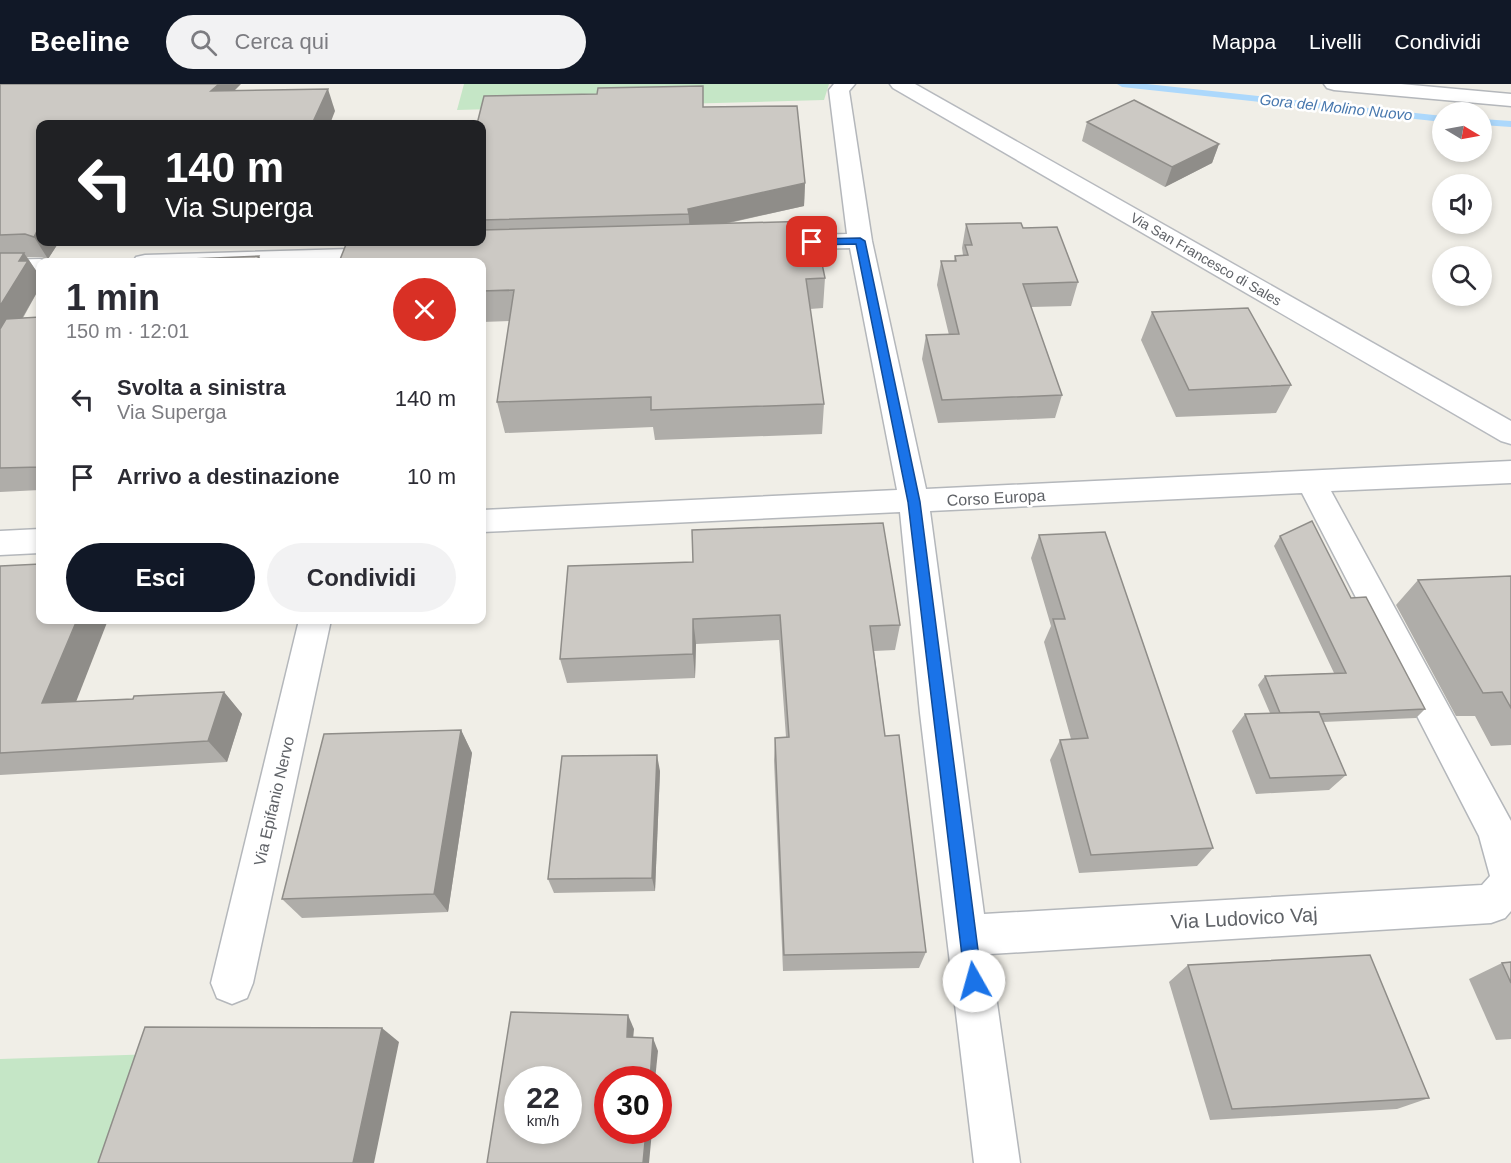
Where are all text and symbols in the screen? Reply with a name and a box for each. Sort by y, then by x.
search box [166,15,586,69]
text: Beeline [30,26,130,57]
icon: search [187,26,220,59]
text: Cerca qui [235,29,329,54]
text: Mappa [1212,30,1276,53]
text: Livelli [1309,30,1362,53]
text: Condividi [1395,30,1481,53]
water label: Gora del Molino Nuovo [1259,91,1413,123]
north arrow [1432,102,1492,162]
map controls [1432,102,1492,306]
icon: left [66,144,144,222]
text: 140 m [165,144,284,191]
button: sound [1432,174,1492,234]
text: Via Superga [165,193,313,223]
street label: Via San Francesco di Sales [1128,209,1284,309]
pin [786,216,837,267]
icon: arrive [795,225,828,258]
button: search [1432,246,1492,306]
text: 1 min [66,277,160,318]
button: close [393,278,456,341]
text: 150 m · 12:01 [66,320,189,342]
text: Svolta a sinistra [117,375,286,400]
icon: left [66,383,99,416]
text: 140 m [395,386,456,411]
text: Via Superga [117,401,227,423]
icon: arrive [66,461,99,494]
text: Arrivo a destinazione [117,464,340,489]
text: 10 m [407,464,456,489]
street label: Corso Europa [946,487,1046,509]
button: Esci [66,543,255,612]
button: Condividi [267,543,456,612]
street label: Via Epifanio Nervo [251,735,297,867]
street label: Via Ludovico Vaj [1170,903,1318,933]
position arrow [942,949,1006,1013]
speed limit sign: 30 [594,1066,672,1144]
text: 22 [526,1081,560,1114]
text: km/h [527,1112,559,1129]

